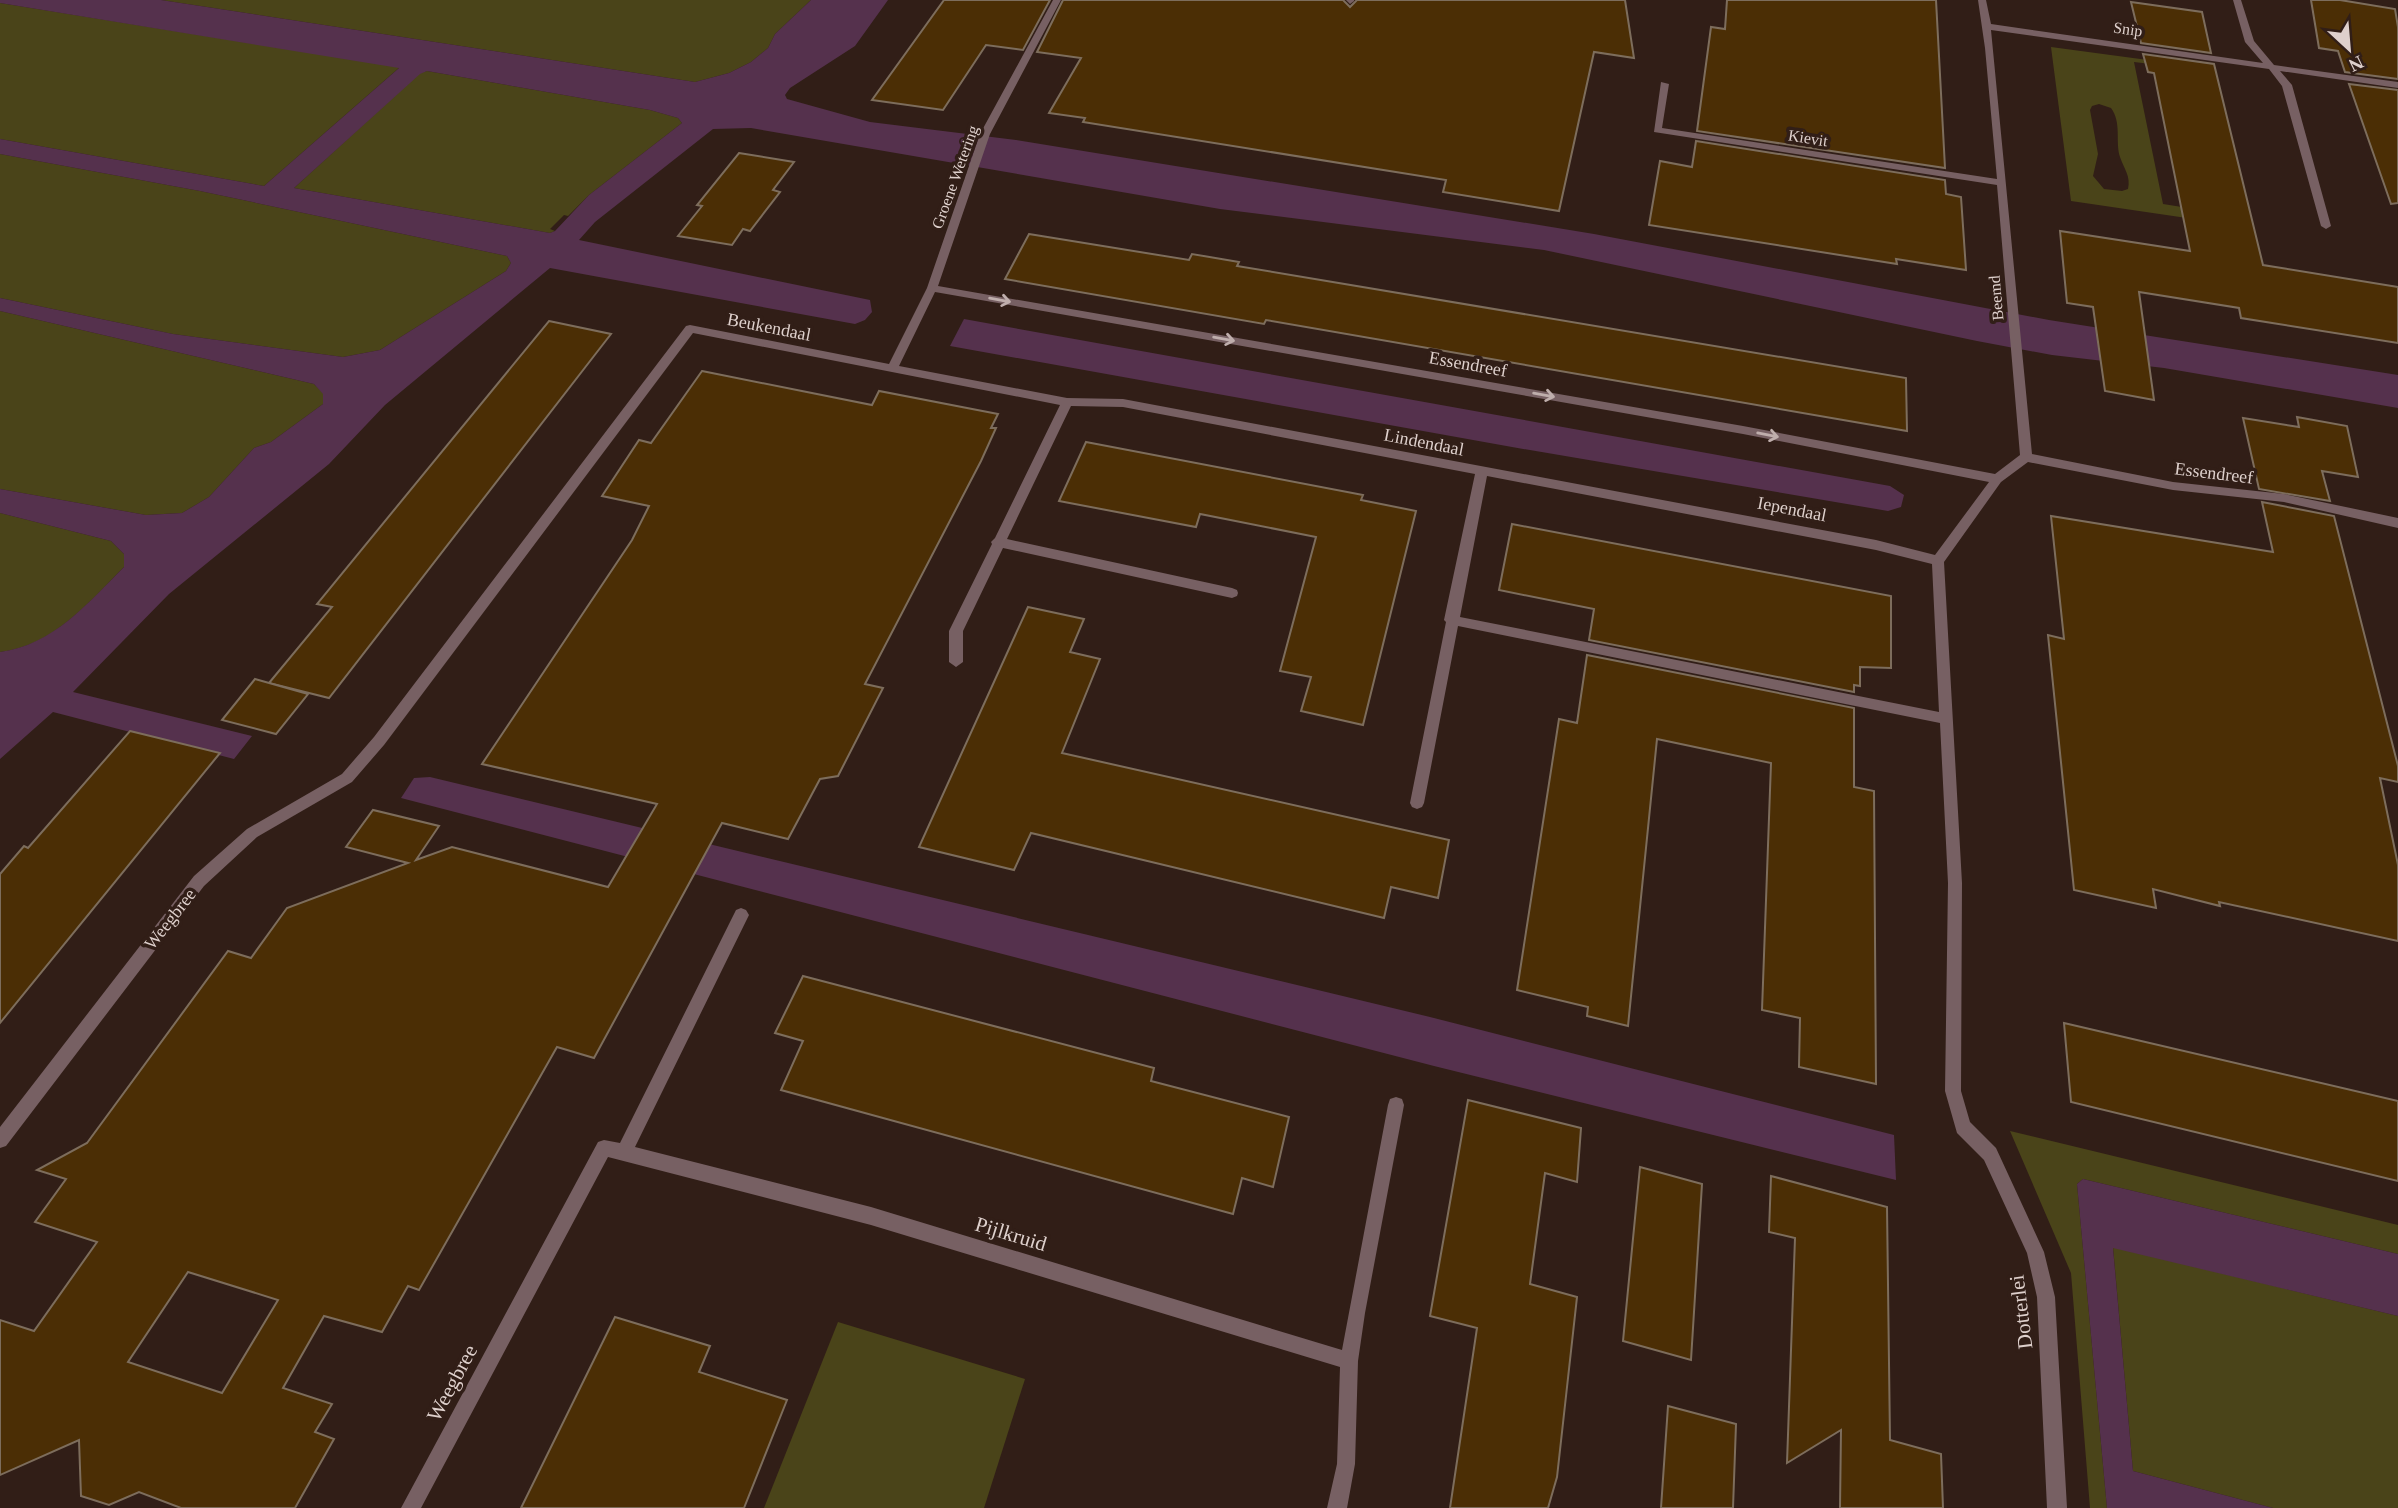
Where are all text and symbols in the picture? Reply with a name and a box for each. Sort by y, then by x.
north arrow [2314,14,2384,84]
street label: Snip [2112,19,2144,40]
text: N [2345,51,2367,76]
street label: Groene Wetering [928,123,983,231]
street label: Kievit [1787,126,1830,150]
street label: Beemd [1986,275,2006,321]
one-way arrow [988,294,1011,307]
street label: Beukendaal [725,309,813,345]
one-way arrow [1212,333,1235,346]
street label: Essendreef [1427,347,1509,381]
one-way arrow [1532,389,1555,402]
street label: Lindendaal [1382,424,1466,460]
one-way arrow [1756,428,1779,442]
street label: Essendreef [2174,458,2254,488]
street label: Iependaal [1756,493,1828,525]
street label: Weegbree [140,885,200,953]
street label: Pijlkruid [972,1212,1050,1256]
street label: Dotterlei [2005,1273,2037,1351]
street label: Weegbree [422,1341,482,1425]

